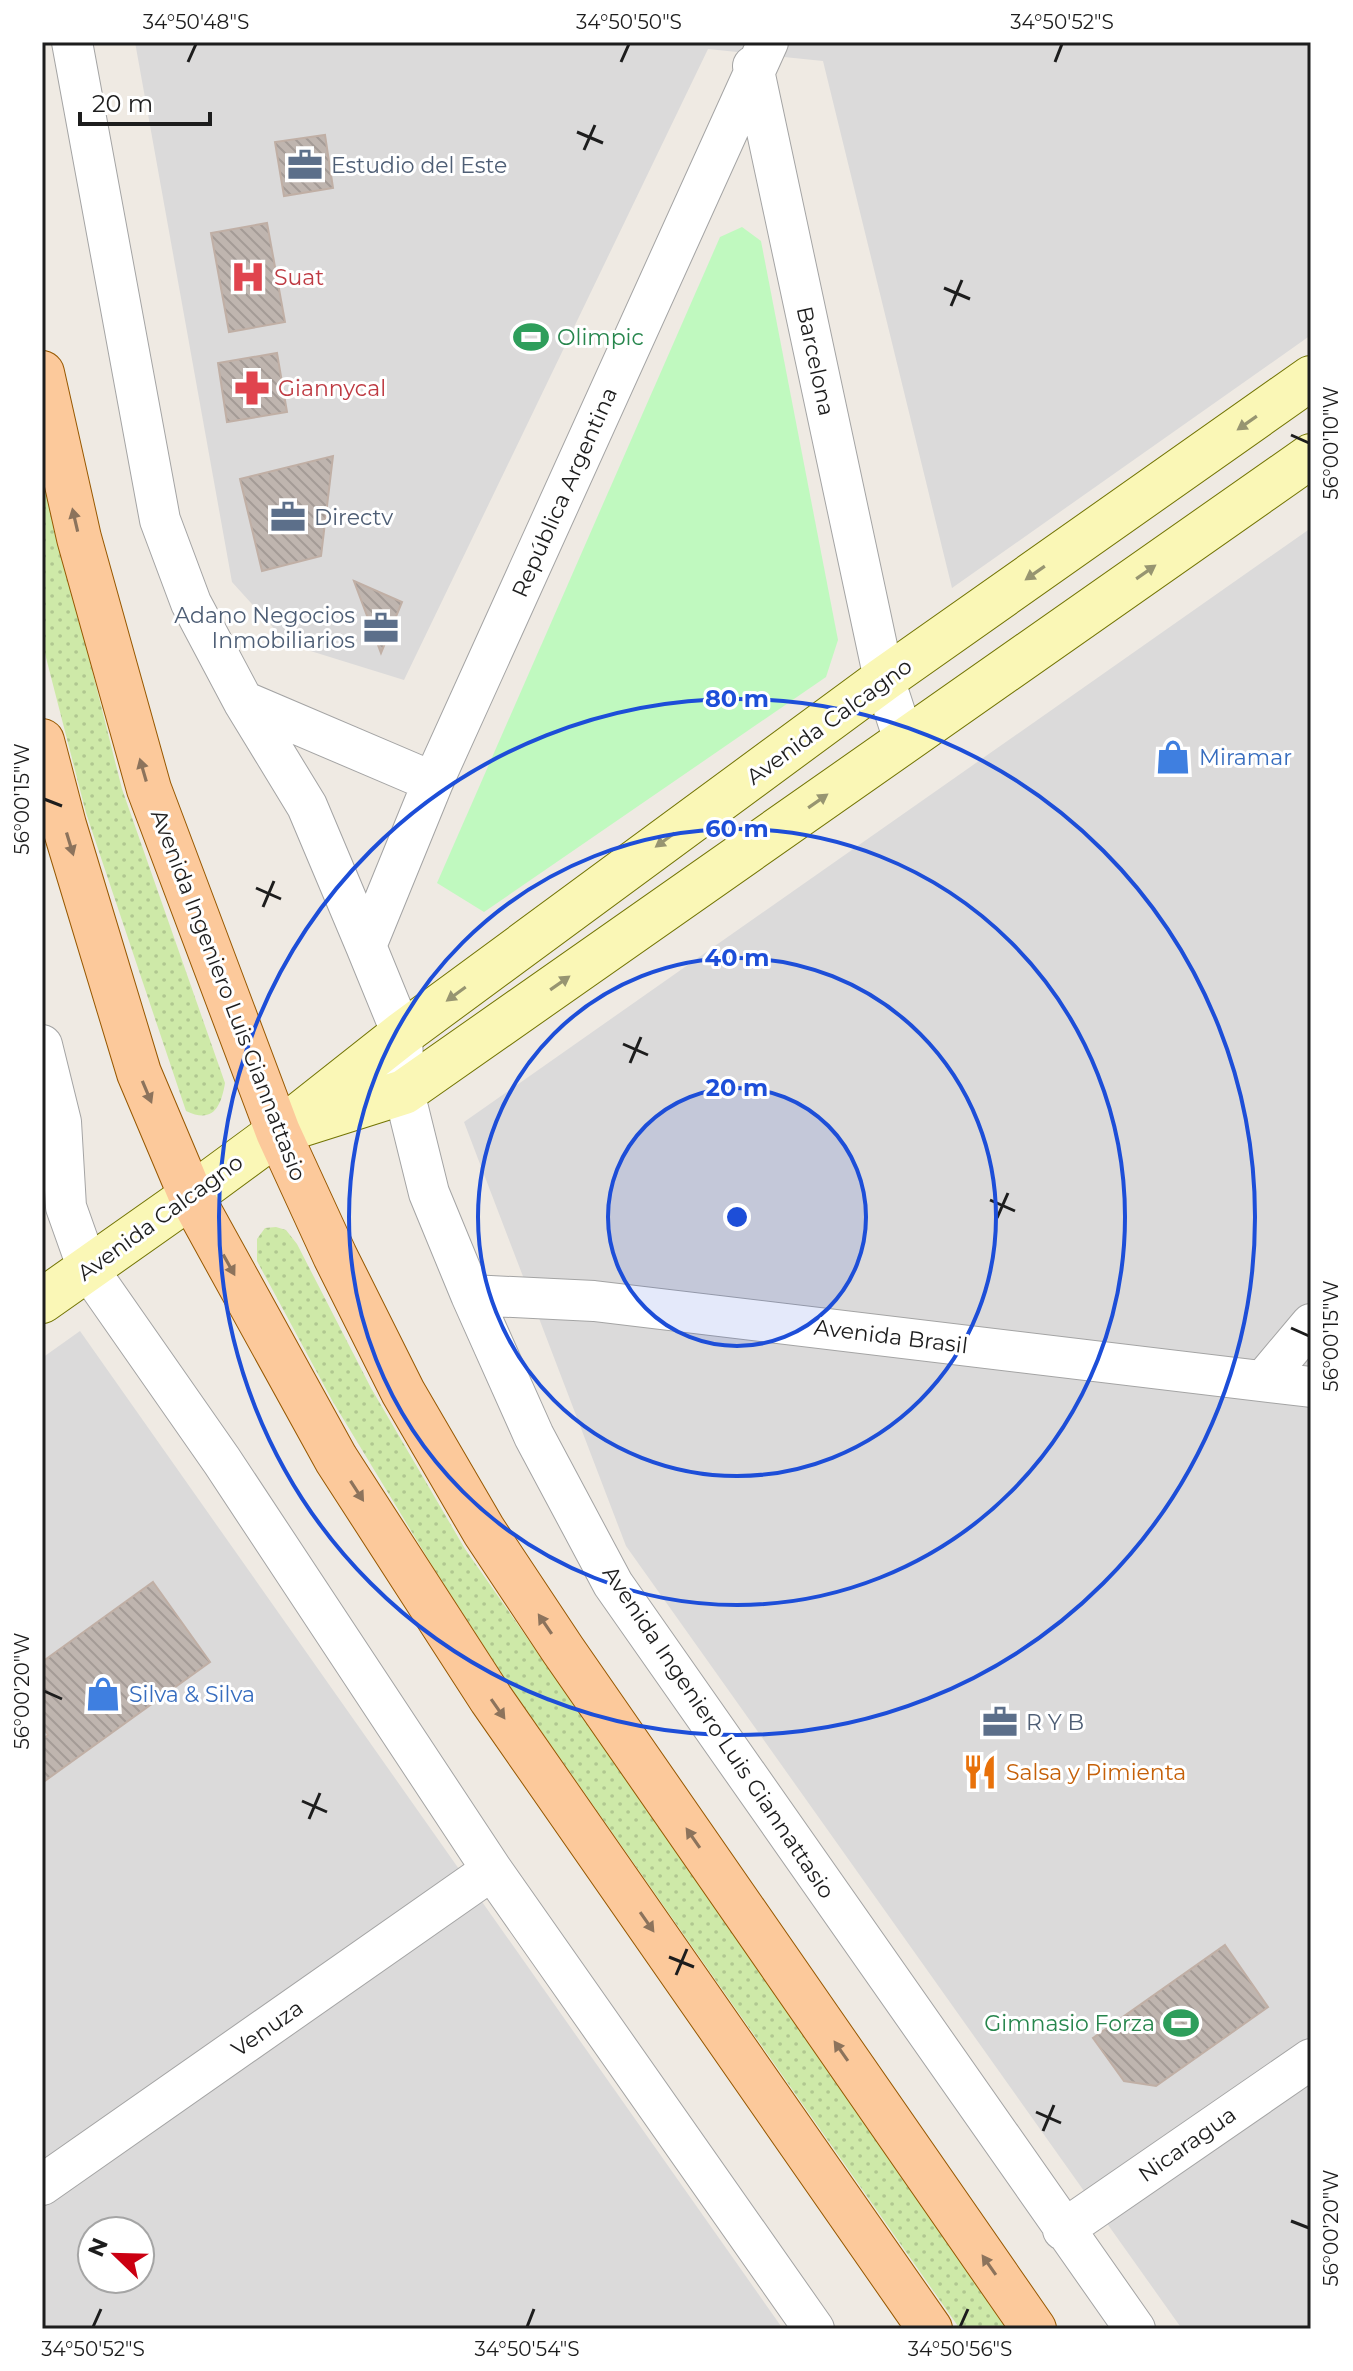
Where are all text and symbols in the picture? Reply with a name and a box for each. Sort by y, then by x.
text: 34°50'48"S [143,10,249,34]
text: 34°50'50"S [576,10,682,34]
text: 34°50'52"S [1010,10,1114,34]
scale bar [80,76,210,126]
text: 20 m [92,89,153,118]
office icon: Estudio del Este [286,146,324,184]
place label: Estudio del Este [331,152,507,179]
hospital icon: Suat [229,258,267,296]
place label: Suat [274,264,324,291]
street label: Barcelona [791,304,840,418]
sports icon: Olimpic [512,318,550,356]
place label: Olimpic [557,324,644,351]
pharmacy icon: Giannycal [233,369,271,407]
place label: Giannycal [278,375,386,402]
street label: República Argentina [506,383,623,601]
text: 56°00'10"W [1319,386,1343,500]
one-way arrow [1237,415,1258,430]
office icon: Directv [269,498,307,536]
place label: Directv [314,504,393,531]
one-way arrow [68,507,81,532]
one-way arrow [1135,564,1156,580]
one-way arrow [1024,565,1045,580]
place label: Adano Negocios Inmobiliarios [174,602,355,654]
office icon: Adano Negocios Inmobiliarios [362,609,400,647]
street label: Avenida Calcagno [741,652,917,791]
text: 80 m [705,684,769,713]
shop icon: Miramar [1154,738,1192,776]
text: 56°00'15"W [10,743,34,855]
place label: Miramar [1199,744,1292,771]
one-way arrow [137,758,149,783]
one-way arrow [808,794,829,809]
street label: Avenida Ingeniero Luis Giannattasio [145,806,312,1185]
text: 60 m [705,814,769,843]
one-way arrow [64,832,77,856]
one-way arrow [654,832,676,848]
text: 40 m [705,943,769,972]
one-way arrow [549,976,570,991]
one-way arrow [445,986,466,1001]
text: 20 m [706,1073,768,1102]
one-way arrow [141,1080,154,1104]
street label: Avenida Calcagno [72,1148,248,1287]
centre of rings [723,1203,751,1231]
one-way arrow [222,1253,236,1276]
text: 56°00'15"W [1319,1280,1343,1392]
street label: Avenida Brasil [813,1314,969,1359]
one-way arrow [349,1480,363,1502]
street label: Avenida Ingeniero Luis Giannattasio [597,1561,840,1904]
one-way arrow [538,1613,553,1635]
text: 56°00'20"W [10,1632,34,1750]
shop icon: Silva & Silva [84,1675,122,1713]
place label: Silva & Silva [129,1681,255,1708]
one-way arrow [490,1699,505,1720]
office icon: R Y B [981,1703,1019,1741]
place label: R Y B [1026,1709,1084,1736]
restaurant icon: Salsa y Pimienta [961,1753,999,1791]
place label: Salsa y Pimienta [1006,1759,1186,1786]
one-way arrow [686,1827,701,1848]
one-way arrow [639,1912,654,1933]
street label: Venuza [226,1994,308,2063]
sports icon: Gimnasio Forza [1162,2004,1200,2042]
place label: Gimnasio Forza [984,2010,1155,2037]
one-way arrow [834,2041,849,2062]
street label: Nicaragua [1133,2101,1241,2188]
text: 56°00'20"W [1319,2169,1343,2287]
north arrow [76,2215,156,2295]
text: N [82,2234,114,2261]
one-way arrow [982,2254,997,2275]
text: 34°50'52"S [41,2337,145,2361]
text: 34°50'54"S [474,2337,580,2361]
text: 34°50'56"S [908,2337,1012,2361]

